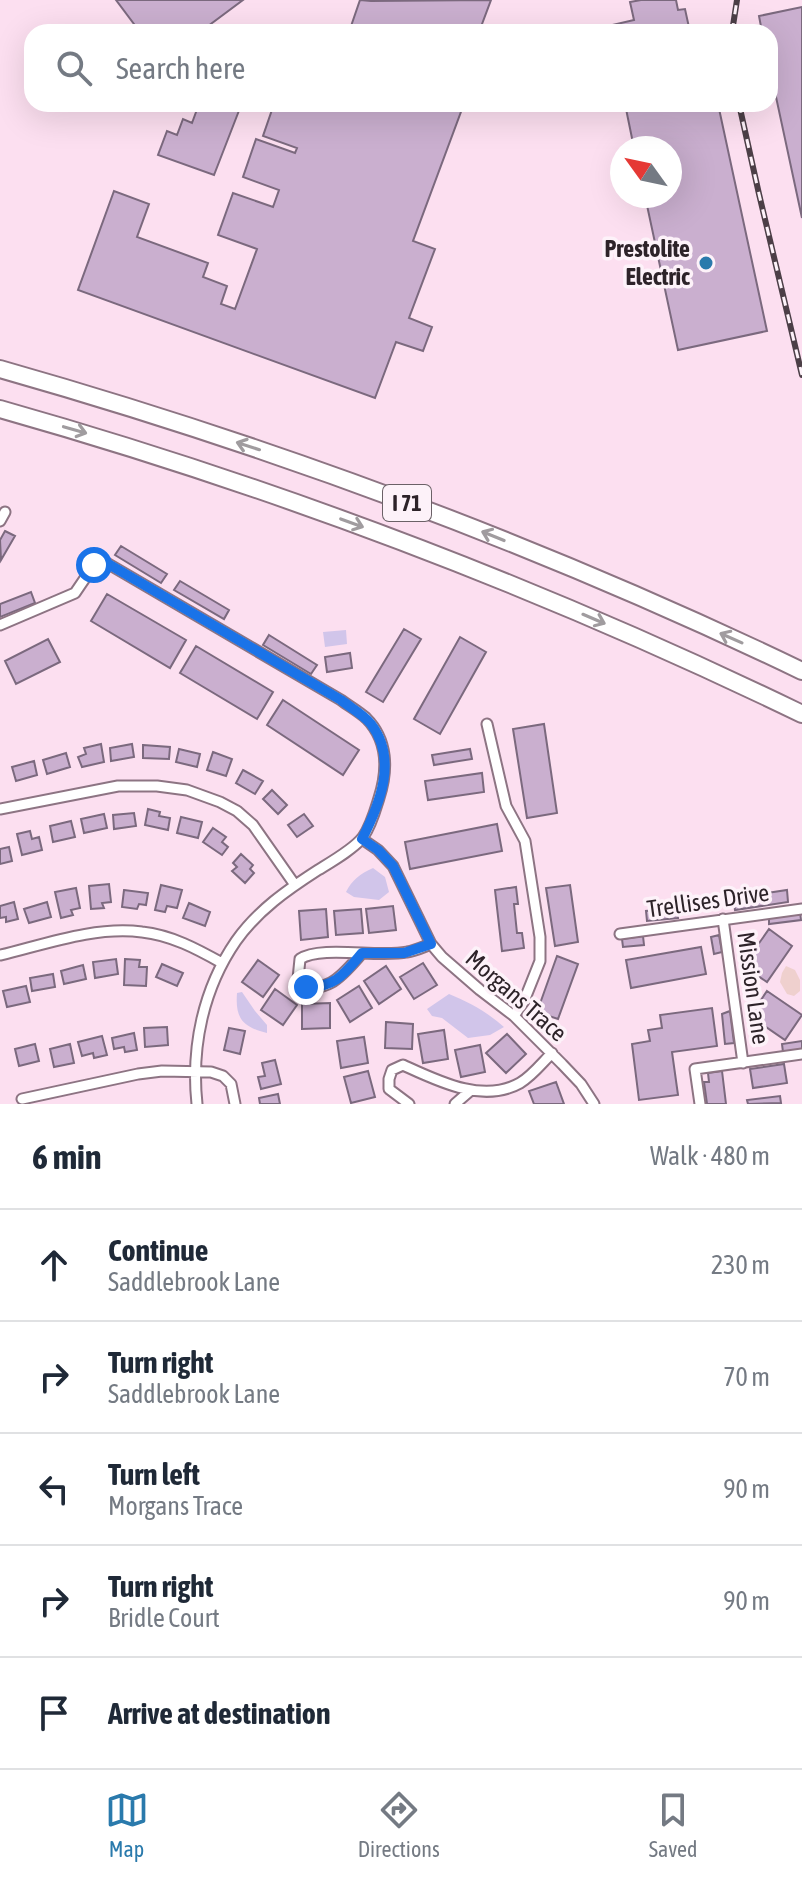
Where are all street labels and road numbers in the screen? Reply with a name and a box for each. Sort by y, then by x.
road number: I 71 [383,485,431,521]
street label: Trellises Drive [645,879,771,922]
street label: Mission Lane [732,930,775,1046]
street label: Morgans Trace [460,945,572,1047]

